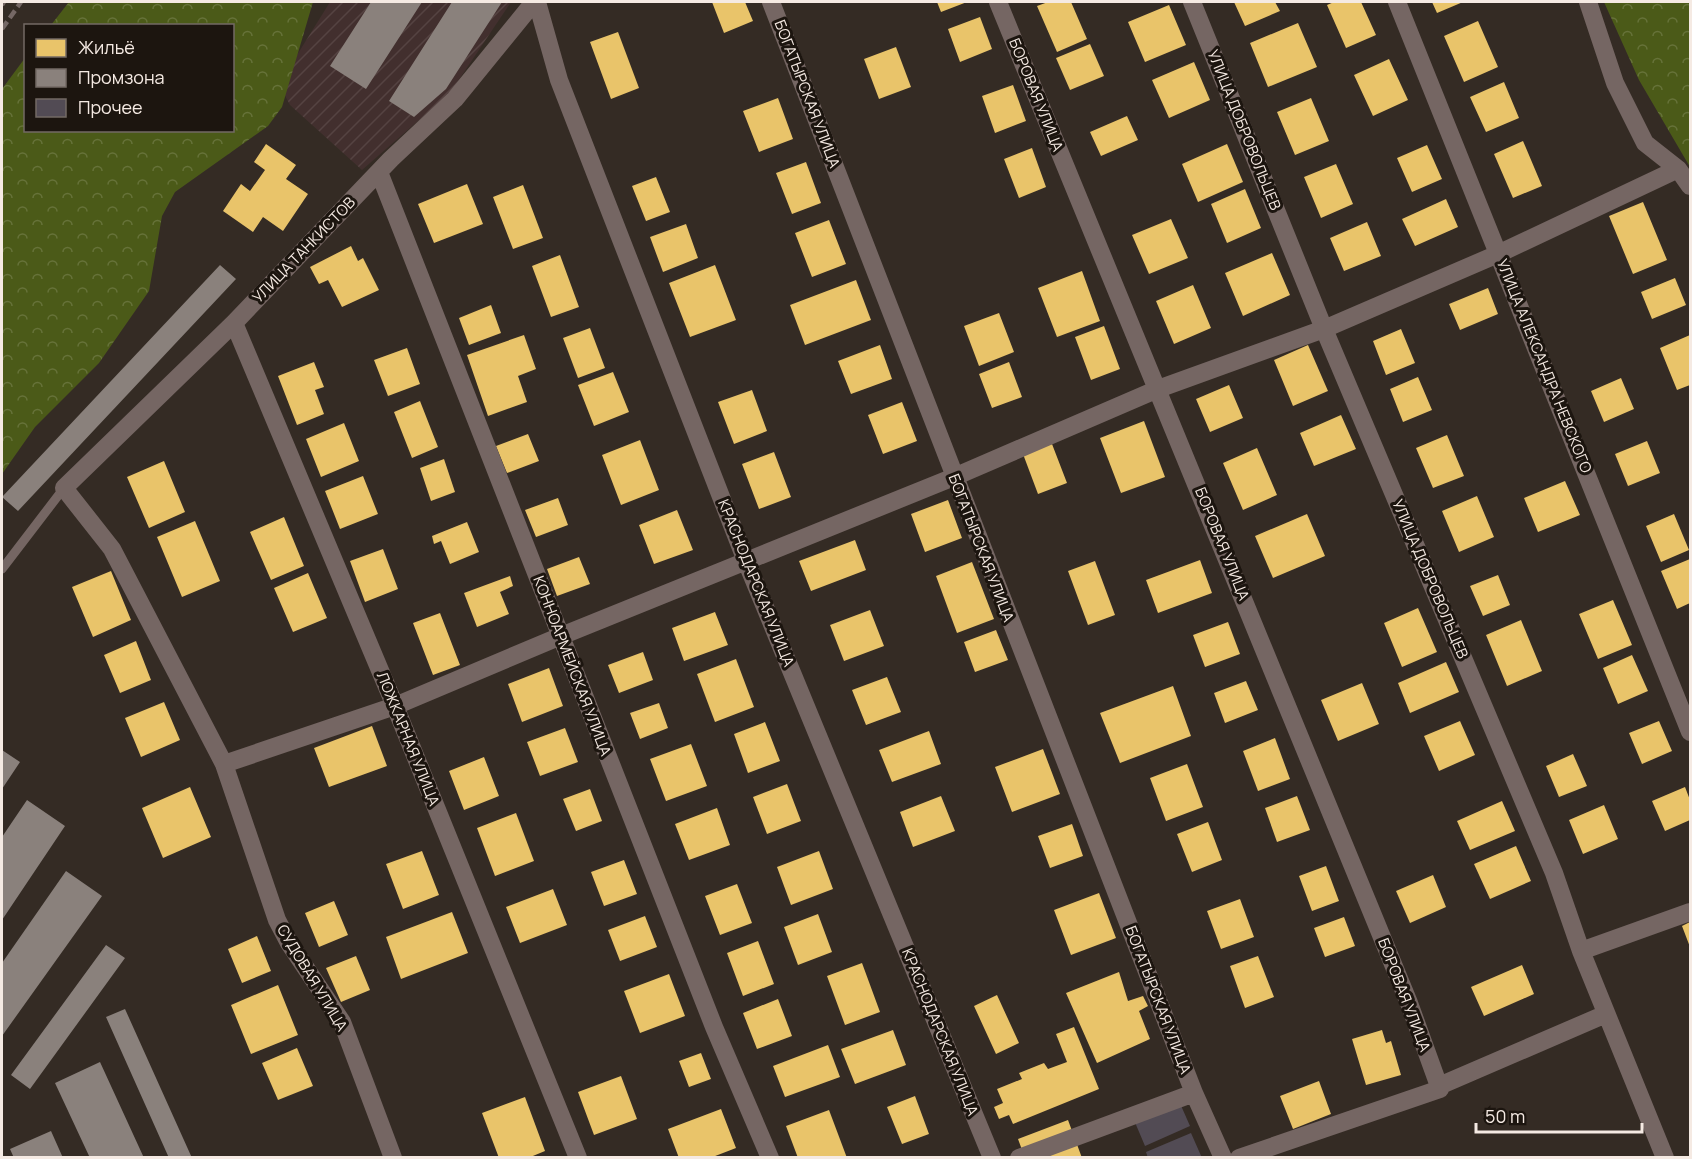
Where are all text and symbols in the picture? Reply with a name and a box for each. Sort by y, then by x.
street label: БОГАТЫРСКАЯ УЛИЦА [770,17,846,171]
legend [24,24,234,132]
text: Жильё [78,35,135,59]
street label: БОРОВАЯ УЛИЦА [1004,35,1069,155]
street label: УЛИЦА ДОБРОВОЛЬЦЕВ [1203,47,1286,213]
text: Промзона [78,65,165,89]
text: Прочее [78,95,143,119]
street label: УЛИЦА ТАНКИСТОВ [248,192,360,307]
street label: УЛИЦА АЛЕКСАНДРА НЕВСКОГО [1492,256,1597,476]
street label: БОГАТЫРСКАЯ УЛИЦА [944,471,1020,625]
street label: БОРОВАЯ УЛИЦА [1190,484,1255,604]
street label: КРАСНОДАРСКАЯ УЛИЦА [713,496,800,670]
street label: УЛИЦА ДОБРОВОЛЬЦЕВ [1387,496,1474,662]
street label: КОННОАРМЕЙСКАЯ УЛИЦА [528,573,617,759]
street label: ЛОЖКАРНАЯ УЛИЦА [372,669,445,809]
street label: СУДОВАЯ УЛИЦА [272,920,353,1035]
street label: БОГАТЫРСКАЯ УЛИЦА [1121,923,1197,1077]
street label: БОРОВАЯ УЛИЦА [1373,935,1436,1055]
street label: КРАСНОДАРСКАЯ УЛИЦА [897,945,984,1119]
scale bar [1476,1096,1642,1134]
text: 50 m [1485,1104,1525,1128]

